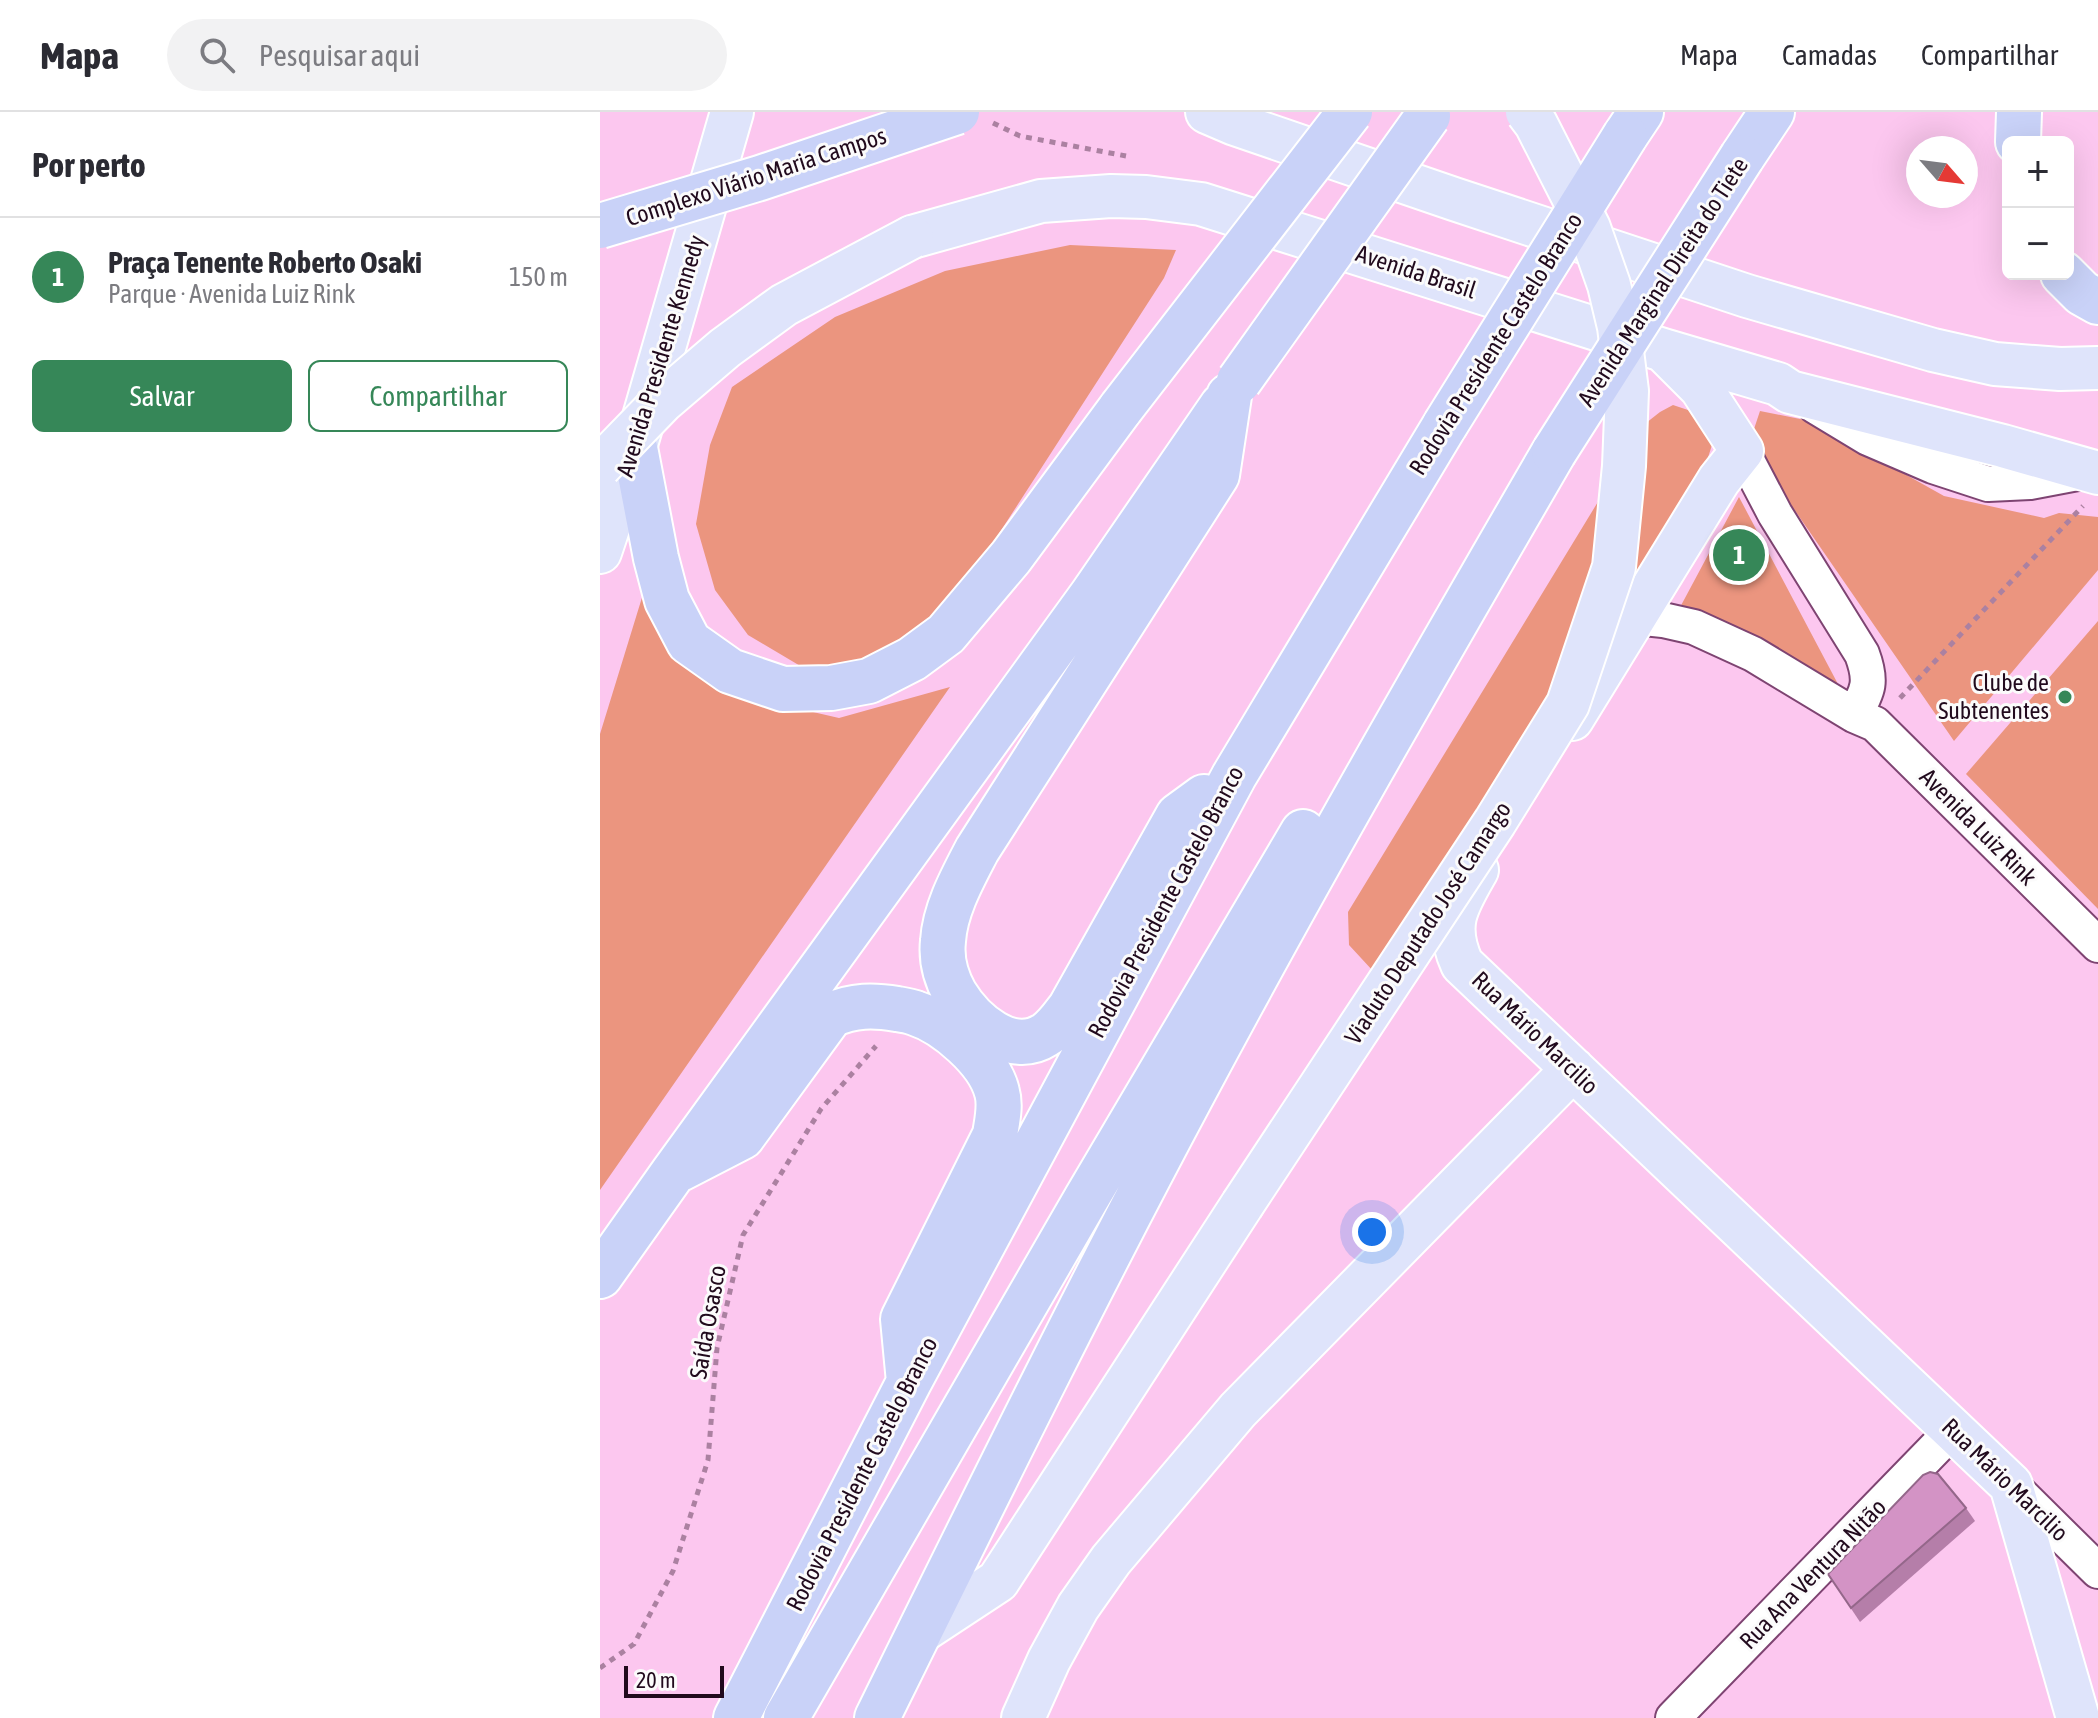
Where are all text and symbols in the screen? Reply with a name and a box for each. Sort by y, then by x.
search box [167,19,727,91]
icon: search [195,33,239,77]
text: Mapa [40,34,119,77]
text: Pesquisar aqui [259,38,420,72]
text: Mapa [1680,39,1738,71]
text: Camadas [1782,39,1877,71]
text: Compartilhar [1921,39,2058,71]
street label: Complexo Viário Maria Campos [622,122,889,231]
north arrow [1906,136,1978,208]
map controls [2002,136,2074,280]
button: + [2002,136,2074,208]
text: Por perto [32,145,146,184]
street label: Avenida Marginal Direita do Tiete [1572,152,1753,411]
street label: Rodovia Presidente Castelo Branco [1404,208,1587,480]
button: − [2002,208,2074,280]
street label: Avenida Presidente Kennedy [611,232,710,480]
street label: Avenida Brasil [1353,239,1480,304]
text: Praça Tenente Roberto Osaki [108,245,422,279]
text: 1 [52,262,64,292]
text: 150 m [509,262,568,292]
text: Parque · Avenida Luiz Rink [108,279,355,309]
button: Salvar [32,360,292,432]
button: Compartilhar [308,360,568,432]
pin: 1 [1713,525,1765,585]
place label: Clube de Subtenentes [1938,669,2049,724]
marker: Clube de Subtenentes [2056,688,2074,706]
street label: Rodovia Presidente Castelo Branco [1082,761,1249,1042]
street label: Avenida Luiz Rink [1915,763,2042,891]
street label: Viaduto Deputado José Camargo [1339,797,1516,1049]
street label: Rua Mário Marcilio [1467,966,1604,1099]
your location [1352,1212,1392,1252]
street label: Saída Osasco [684,1263,731,1381]
street label: Rodovia Presidente Castelo Branco [781,1332,943,1615]
street label: Rua Mário Marcilio [1937,1413,2074,1546]
street label: Rua Ana Ventura Nitão [1734,1493,1891,1654]
scale bar [624,1662,724,1698]
text: 20 m [636,1667,676,1693]

